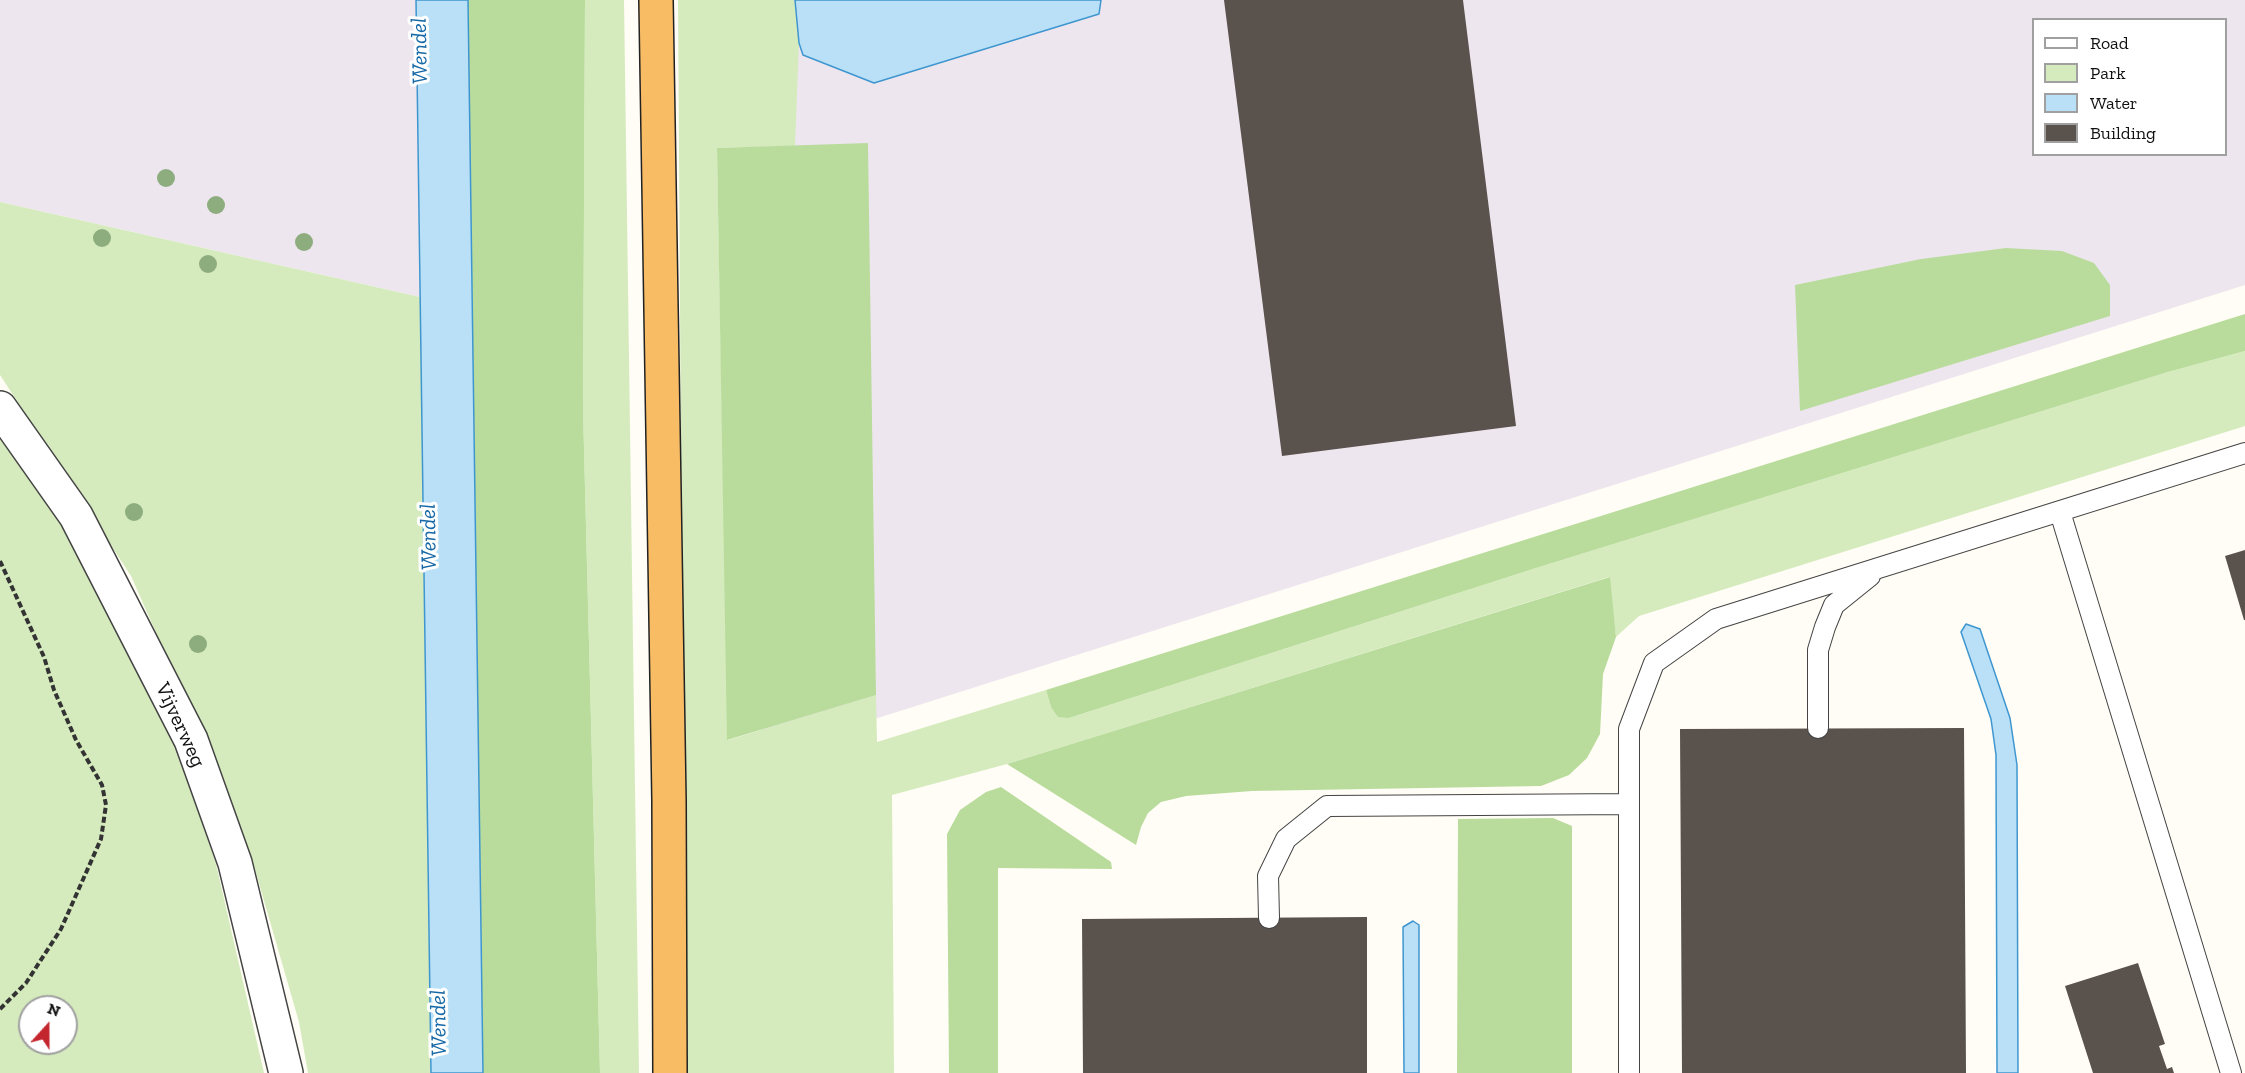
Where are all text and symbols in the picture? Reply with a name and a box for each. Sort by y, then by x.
water label: Wendel [406,18,434,84]
legend [2032,18,2227,156]
text: Road [2090,32,2129,54]
text: Park [2090,62,2126,84]
text: Water [2090,92,2137,114]
text: Building [2090,122,2156,144]
water label: Wendel [415,504,443,570]
street label: Vijverweg [149,679,211,771]
water label: Wendel [425,990,453,1056]
north arrow [18,995,78,1055]
text: N [45,999,63,1021]

